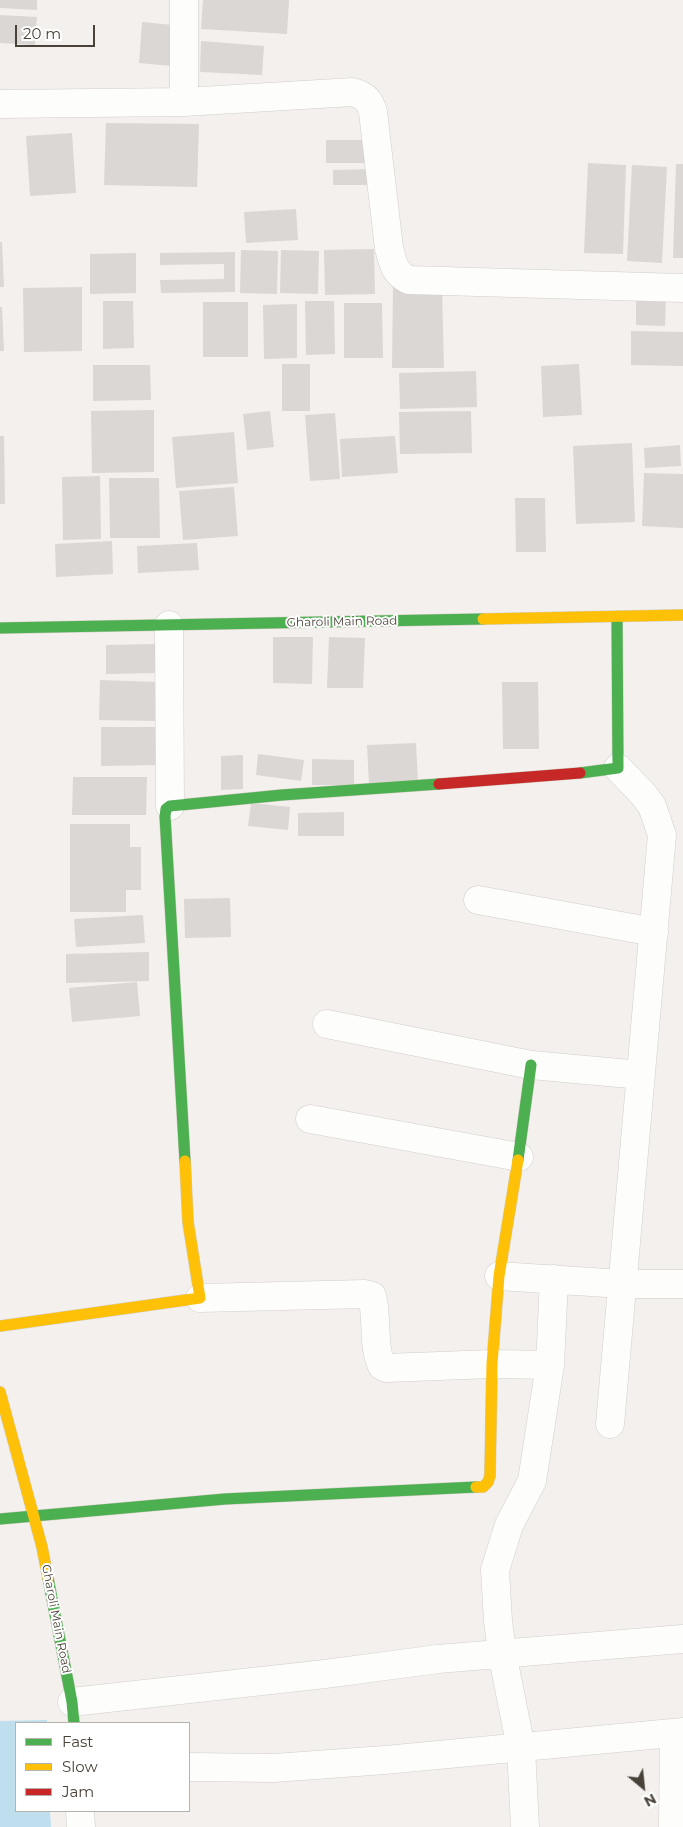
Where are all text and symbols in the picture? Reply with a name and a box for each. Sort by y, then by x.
scale bar [18,15,98,47]
text: 20 m [23,24,61,43]
street label: Gharoli Main Road [287,614,397,630]
street label: Gharoli Main Road [38,1563,74,1675]
legend [15,1722,190,1812]
text: Fast [62,1732,93,1751]
text: Slow [62,1757,98,1776]
north arrow [618,1762,668,1812]
text: Jam [62,1782,94,1801]
text: N [641,1790,659,1811]

